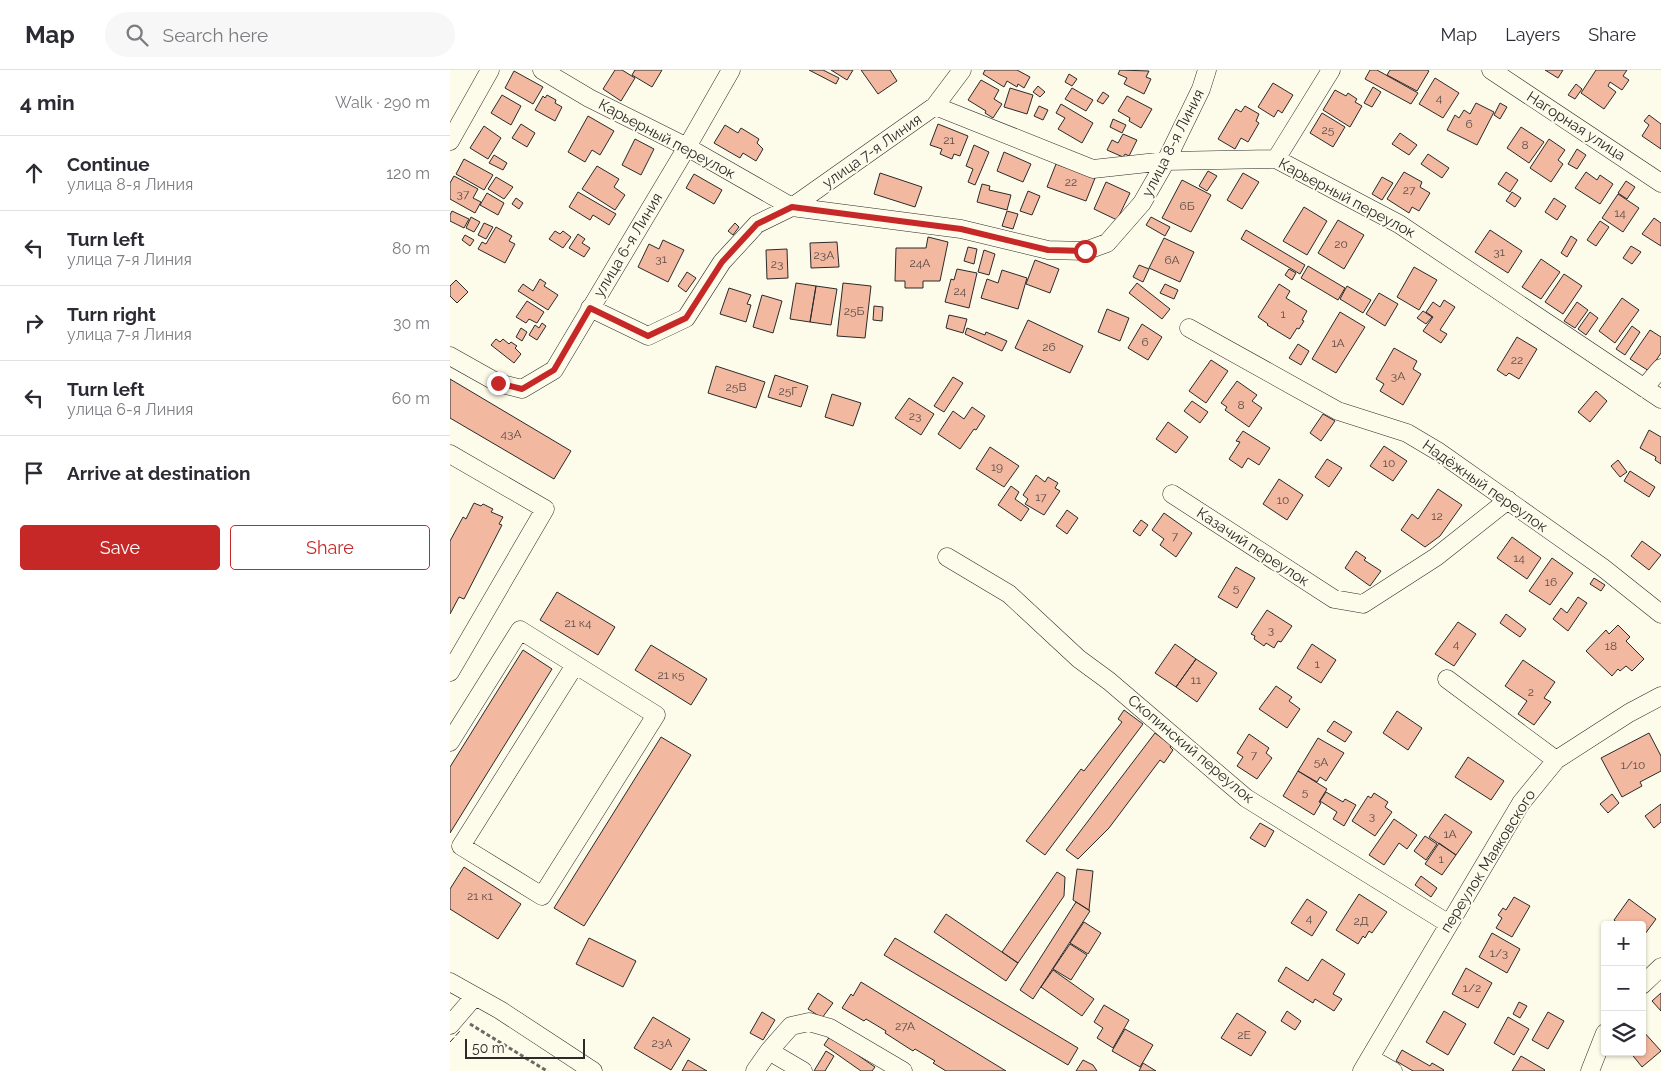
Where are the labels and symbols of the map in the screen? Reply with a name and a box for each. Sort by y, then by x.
street label: улица 8-я Линия [1138,86,1208,200]
street label: Нагорная улица [1523,87,1629,165]
house number: 4 [1436,91,1443,105]
street label: Карьерный переулок [595,95,739,183]
street label: улица 7-я Линия [819,110,925,192]
house number: 6 [1465,117,1473,131]
house number: 25 [1322,123,1335,137]
house number: 21 [943,133,955,147]
house number: 8 [1521,138,1529,152]
street label: Карьерный переулок [1275,154,1419,242]
house number: 22 [1065,175,1077,189]
house number: 27 [1403,183,1416,197]
house number: 37 [457,187,470,201]
street label: улица 6-я Линия [590,190,666,300]
house number: 6Б [1179,199,1195,213]
house number: 14 [1614,206,1626,220]
house number: 20 [1334,237,1348,251]
route start [1074,240,1097,263]
house number: 31 [1493,245,1505,259]
house number: 23А [814,248,834,262]
house number: 31 [655,252,667,266]
house number: 6А [1164,253,1180,267]
house number: 24А [910,256,930,270]
house number: 23 [771,257,783,271]
house number: 24 [954,284,967,298]
house number: 25Б [844,304,864,318]
house number: 1 [1280,307,1286,321]
house number: 6 [1141,335,1149,349]
house number: 1А [1331,336,1345,350]
house number: 26 [1042,340,1056,354]
house number: 22 [1511,353,1523,367]
house number: 3А [1391,369,1405,383]
route end [487,372,510,395]
house number: 25В [726,380,746,394]
house number: 25Г [779,384,797,398]
house number: 8 [1237,398,1245,412]
house number: 23 [909,409,921,423]
house number: 43А [500,427,522,441]
street label: Надёжный переулок [1419,436,1551,536]
house number: 10 [1383,456,1395,470]
house number: 19 [991,460,1003,474]
house number: 17 [1035,490,1047,504]
house number: 10 [1277,493,1289,507]
street label: Казачий переулок [1193,504,1313,590]
house number: 12 [1431,509,1443,523]
house number: 7 [1172,529,1179,543]
house number: 14 [1513,551,1525,565]
house number: 16 [1545,575,1557,589]
house number: 5 [1233,581,1240,595]
house number: 21 к4 [564,616,592,630]
house number: 3 [1268,623,1274,637]
house number: 4 [1453,637,1460,651]
house number: 18 [1605,639,1617,653]
house number: 1 [1314,657,1320,671]
house number: 21 к5 [657,668,685,682]
house number: 11 [1191,673,1201,687]
house number: 2 [1528,685,1534,699]
street label: Скопинский переулок [1124,691,1258,807]
house number: 7 [1251,748,1258,762]
house number: 5А [1314,755,1328,769]
house number: 1/10 [1621,758,1645,772]
house number: 5 [1302,785,1309,799]
street label: переулок Маяковского [1437,786,1539,936]
house number: 3 [1369,809,1375,823]
house number: 1А [1443,827,1457,841]
house number: 1 [1438,852,1444,866]
house number: 21 к1 [467,889,493,903]
house number: 4 [1306,911,1313,925]
house number: 2Д [1353,914,1369,928]
house number: 1/3 [1490,946,1508,960]
house number: 1/2 [1463,981,1481,995]
house number: 27А [895,1019,915,1033]
house number: 2Е [1237,1028,1251,1042]
scale bar [465,1036,585,1059]
house number: 23А [652,1036,672,1050]

